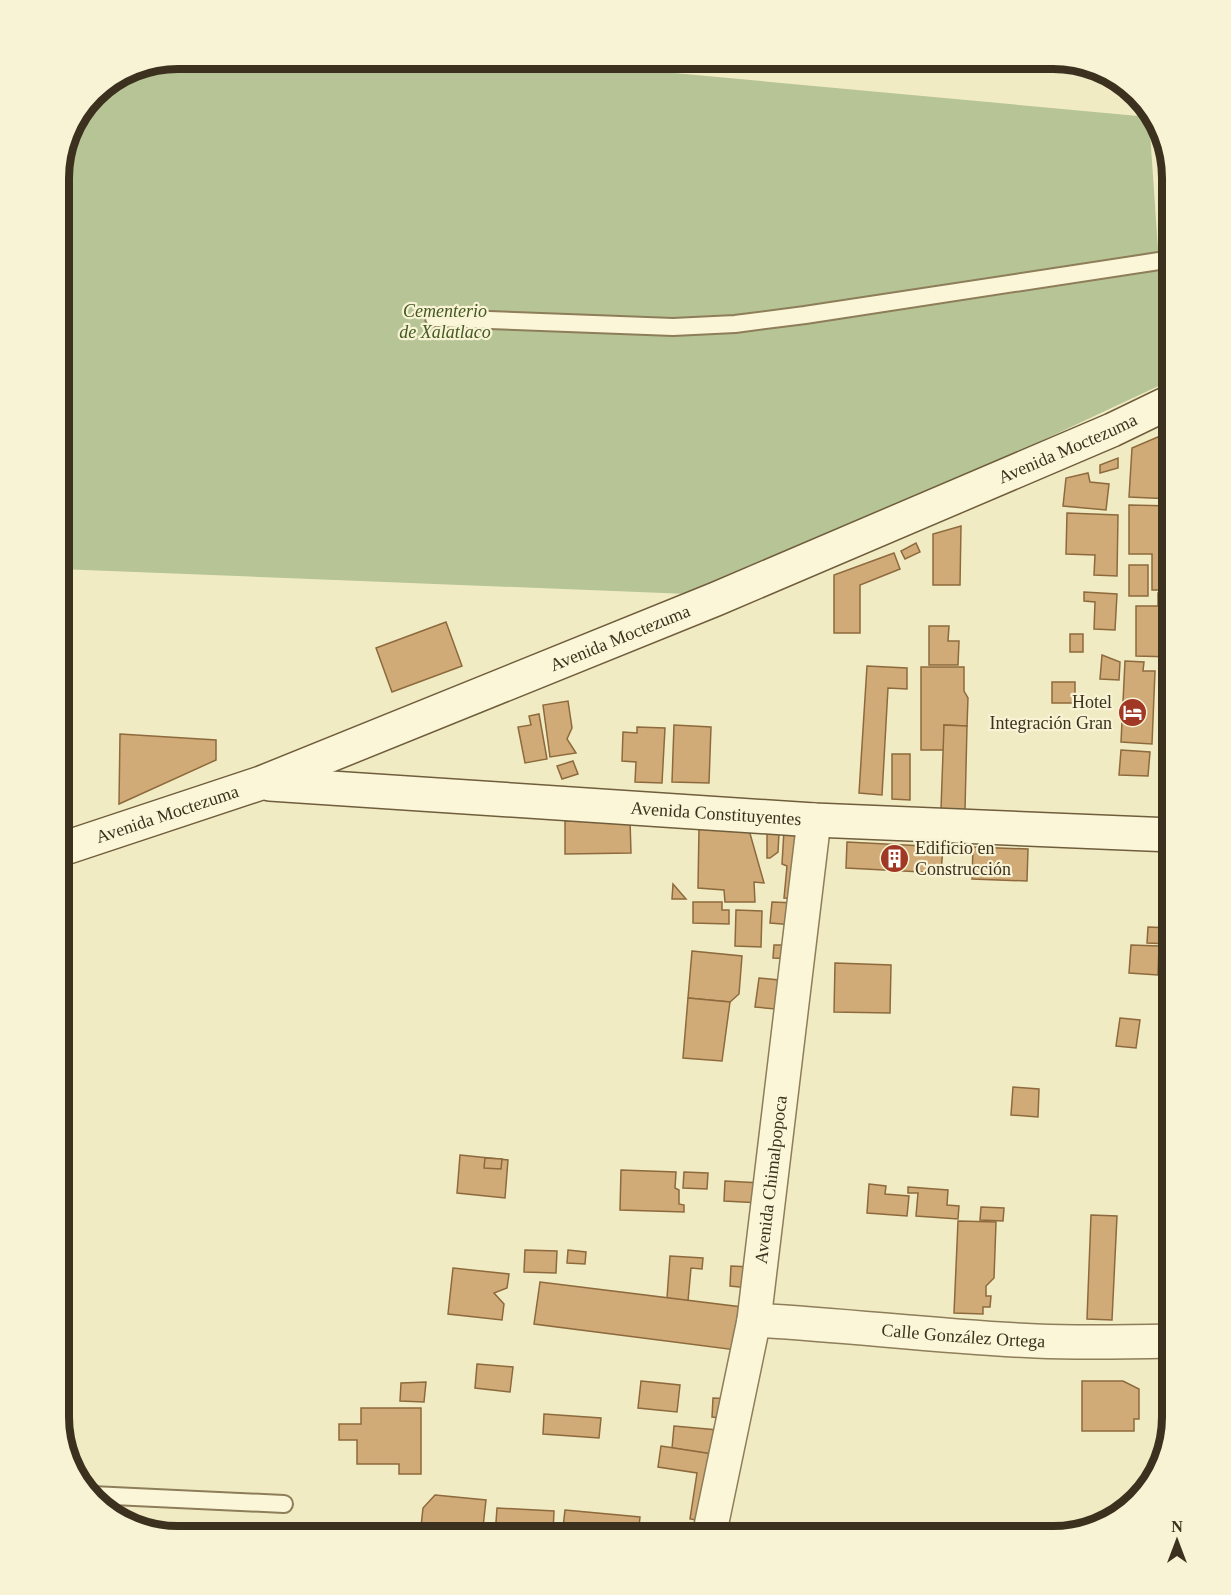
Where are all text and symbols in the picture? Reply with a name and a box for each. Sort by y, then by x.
park label: Cementerio de Xalatlaco [399,301,491,342]
street label: Avenida Moctezuma [995,409,1140,487]
street label: Avenida Moctezuma [547,601,693,675]
place label: Hotel Integración Gran [990,692,1112,733]
hotel icon: Hotel Integración Gran [1117,696,1149,728]
street label: Avenida Moctezuma [93,781,241,847]
street label: Avenida Constituyentes [630,798,802,829]
place label: Edificio en Construcción [915,838,1011,879]
building icon: Edificio en Construcción [878,842,910,874]
street label: Avenida Chimalpopoca [751,1094,791,1265]
street label: Calle González Ortega [881,1320,1046,1351]
north arrow [1147,1511,1207,1571]
text: N [1171,1518,1183,1535]

